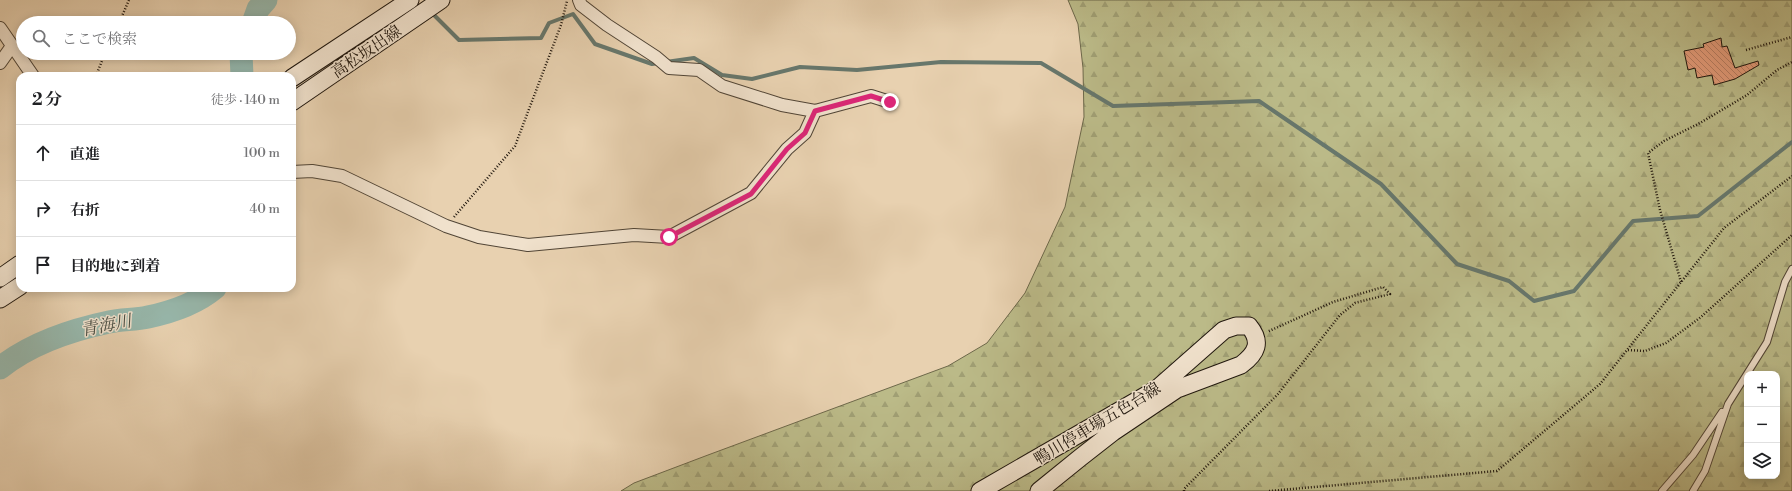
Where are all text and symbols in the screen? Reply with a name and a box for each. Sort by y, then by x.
search box [16,16,296,60]
street label: 高松坂出線 [328,21,405,82]
icon: search [30,27,52,49]
text: ここで検索 [62,30,137,49]
text: 2 分 [32,89,62,111]
text: 徒歩 · 140 m [211,92,280,108]
route end [881,93,899,111]
icon: ahead [32,142,54,164]
text: 直進 [70,145,100,164]
text: 100 m [244,145,280,161]
icon: right [32,198,54,220]
text: 右折 [70,201,100,220]
text: 40 m [250,201,280,217]
route start [660,228,678,246]
icon: arrive [32,254,54,276]
text: 目的地に到着 [70,257,160,276]
water label: 青海川 [79,310,135,342]
map controls [1744,371,1780,479]
button: + [1744,371,1780,407]
street label: 鴨川停車場五色台線 [1031,378,1164,470]
button: − [1744,407,1780,443]
button: layers [1744,443,1780,479]

